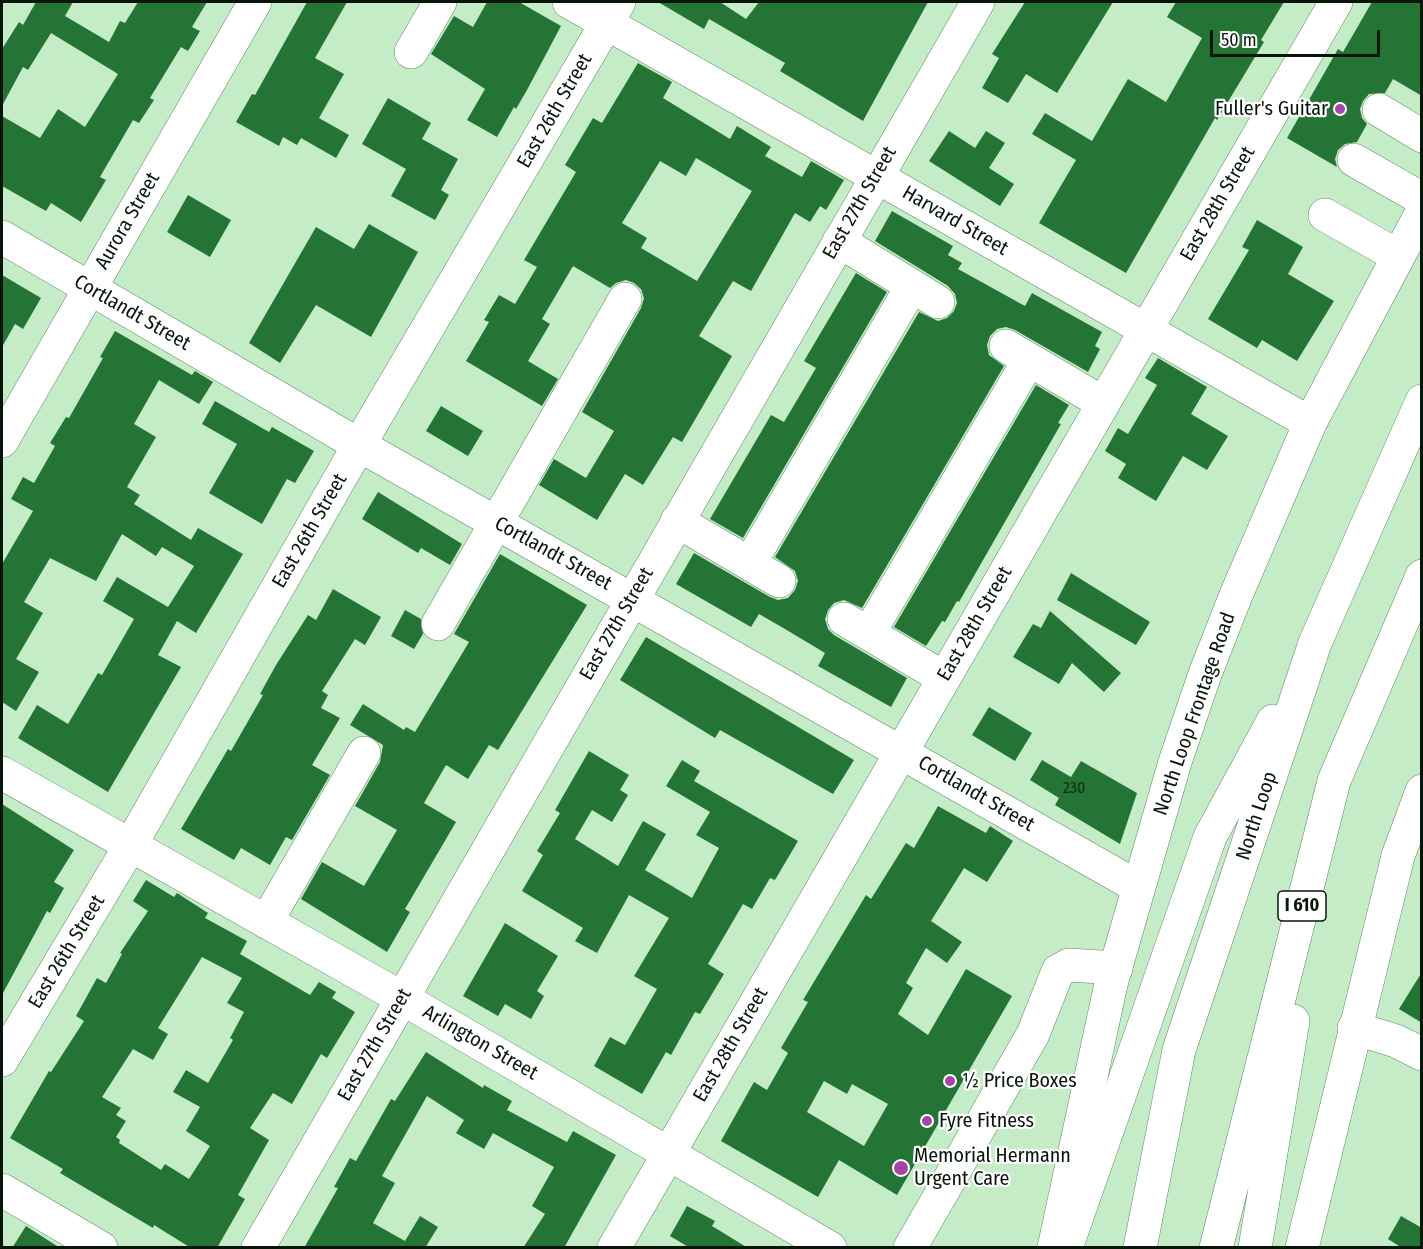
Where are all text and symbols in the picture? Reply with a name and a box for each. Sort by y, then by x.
scale bar [1213,18,1382,56]
text: 50 m [1221,29,1257,51]
street label: East 26th Street [513,49,597,173]
place label: Fuller's Guitar [1215,97,1328,121]
marker: Fuller's Guitar [1333,102,1347,116]
street label: East 27th Street [818,142,902,264]
street label: East 28th Street [1176,142,1260,266]
street label: Aurora Street [91,168,165,274]
street label: Harvard Street [898,181,1012,261]
street label: Cortlandt Street [70,270,194,356]
street label: East 26th Street [268,469,352,593]
street label: Cortlandt Street [490,512,616,596]
street label: East 28th Street [933,562,1017,686]
street label: East 27th Street [575,563,659,685]
street label: North Loop Frontage Road [1149,609,1241,819]
street label: Cortlandt Street [914,751,1038,837]
street label: North Loop [1231,769,1283,863]
house number: 230 [1063,779,1085,799]
street label: East 26th Street [24,891,110,1013]
road number: I 610 [1278,891,1326,921]
street label: East 28th Street [689,983,773,1107]
street label: East 27th Street [333,984,417,1106]
street label: Arlington Street [418,1000,542,1086]
place label: ½ Price Boxes [962,1069,1077,1093]
marker: ½ Price Boxes [943,1074,957,1088]
place label: Fyre Fitness [939,1109,1034,1133]
marker: Fyre Fitness [920,1114,934,1128]
place label: Memorial Hermann Urgent Care [914,1144,1071,1191]
marker: Memorial Hermann Urgent Care [892,1159,910,1177]

